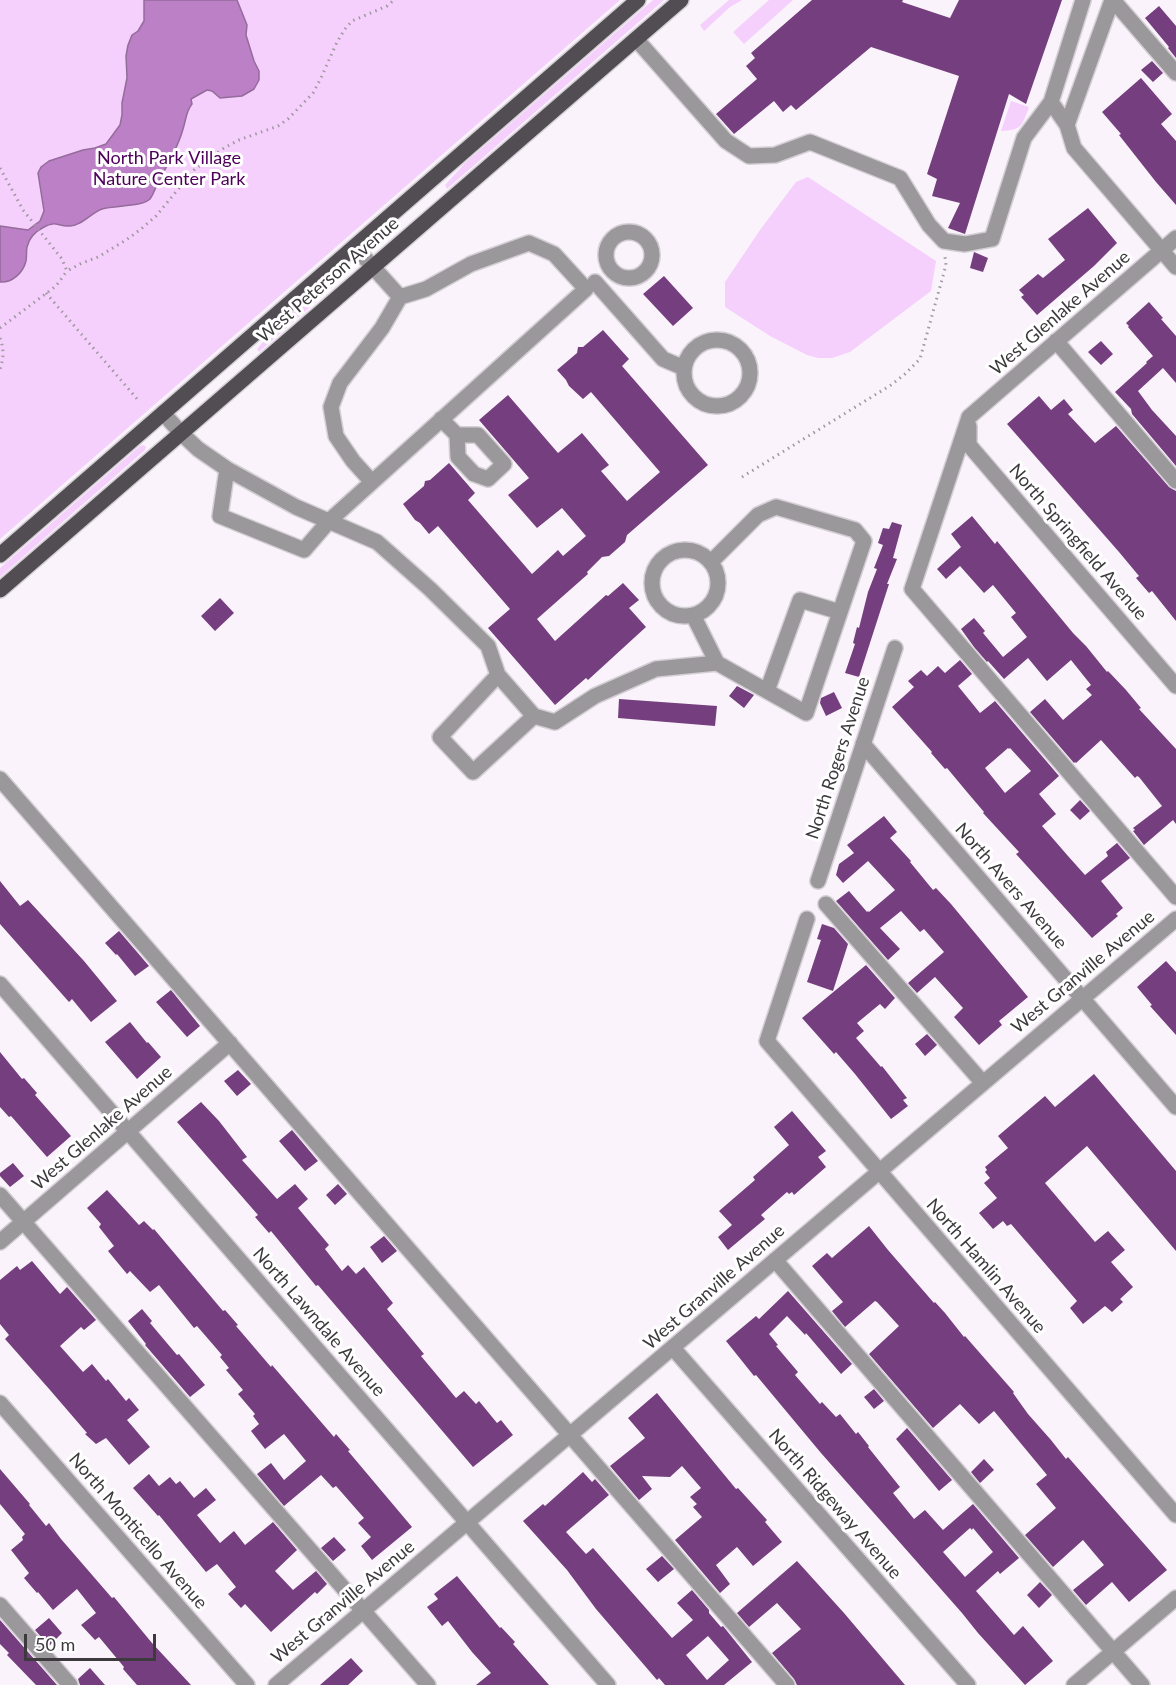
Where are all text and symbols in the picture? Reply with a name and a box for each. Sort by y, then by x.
park label: North Park Village Nature Center Park [93,147,245,190]
street label: West Peterson Avenue [253,213,403,347]
street label: West Glenlake Avenue [986,246,1134,380]
street label: North Springfield Avenue [1004,460,1152,624]
street label: North Rogers Avenue [802,674,874,842]
street label: North Avers Avenue [950,819,1072,953]
street label: West Granville Avenue [1007,906,1159,1038]
street label: West Glenlake Avenue [28,1061,176,1195]
street label: North Hamlin Avenue [922,1194,1050,1338]
street label: West Granville Avenue [639,1220,789,1354]
street label: North Lawndale Avenue [248,1243,390,1401]
street label: North Ridgeway Avenue [764,1425,906,1583]
street label: North Monticello Avenue [64,1449,212,1613]
street label: West Granville Avenue [267,1536,419,1668]
scale bar [27,1622,159,1660]
text: 50 m [35,1633,75,1655]

